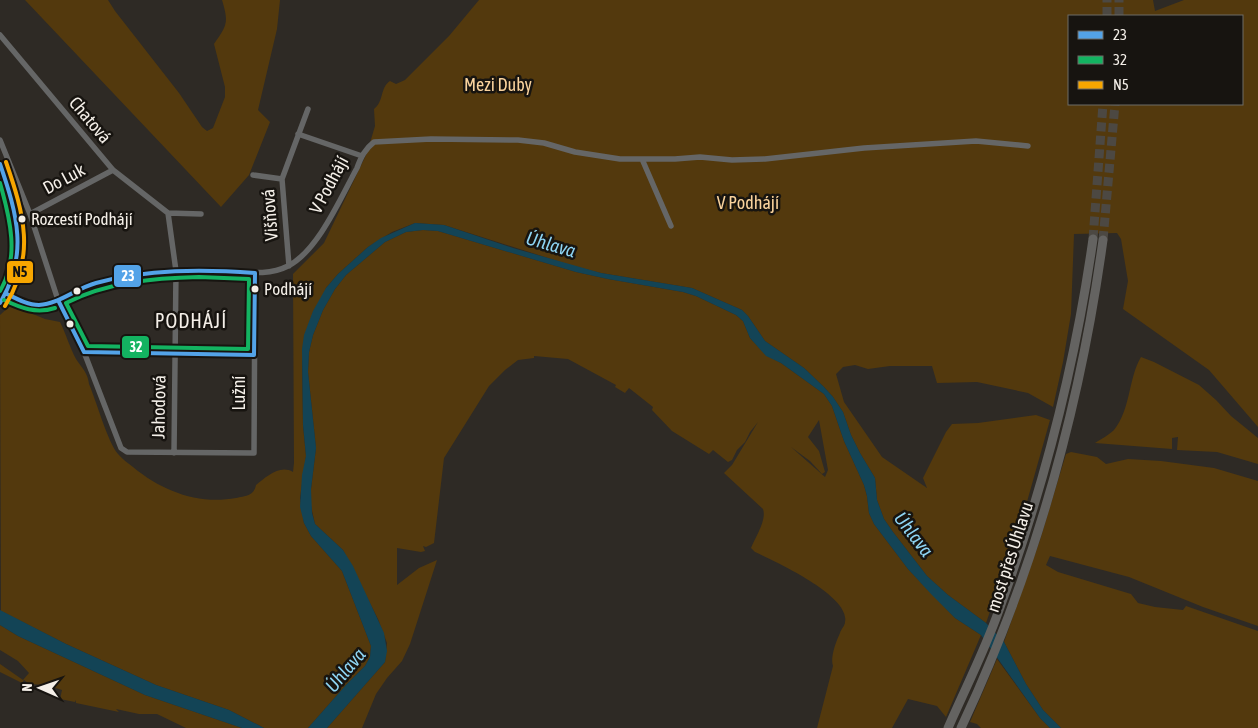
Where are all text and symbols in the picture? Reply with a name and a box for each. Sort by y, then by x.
legend [1068,15,1243,105]
text: 23 [1113,26,1127,43]
text: 32 [1113,51,1127,68]
park label: Mezi Duby [464,74,532,95]
text: N5 [1113,76,1129,93]
street label: Chatová [65,92,116,147]
street label: V Podhájí [305,152,352,217]
street label: Do Luk [39,159,88,198]
street label: Višňová [257,188,282,242]
park label: V Podhájí [717,192,779,213]
place label: Rozcestí Podhájí [31,209,133,229]
marker: Rozcestí Podhájí [17,214,27,224]
water label: Úhlava [524,226,578,262]
line badge: N5 [6,260,34,284]
text: N5 [13,264,28,280]
line badge: 23 [113,264,142,288]
text: 23 [121,268,135,284]
place label: Podhájí [264,279,312,299]
marker: Podhájí [250,284,260,294]
unlabelled marker [72,286,82,296]
district label: PODHÁJÍ [155,309,227,332]
unlabelled marker [65,319,75,329]
line badge: 32 [121,335,150,359]
text: 32 [129,339,143,355]
street label: Jahodová [147,375,170,439]
street label: Lužní [228,375,249,411]
street label: most přes Úhlavu [982,499,1037,615]
water label: Úhlava [890,507,938,561]
water label: Úhlava [320,643,370,696]
north arrow [15,663,65,713]
text: N [19,683,35,692]

